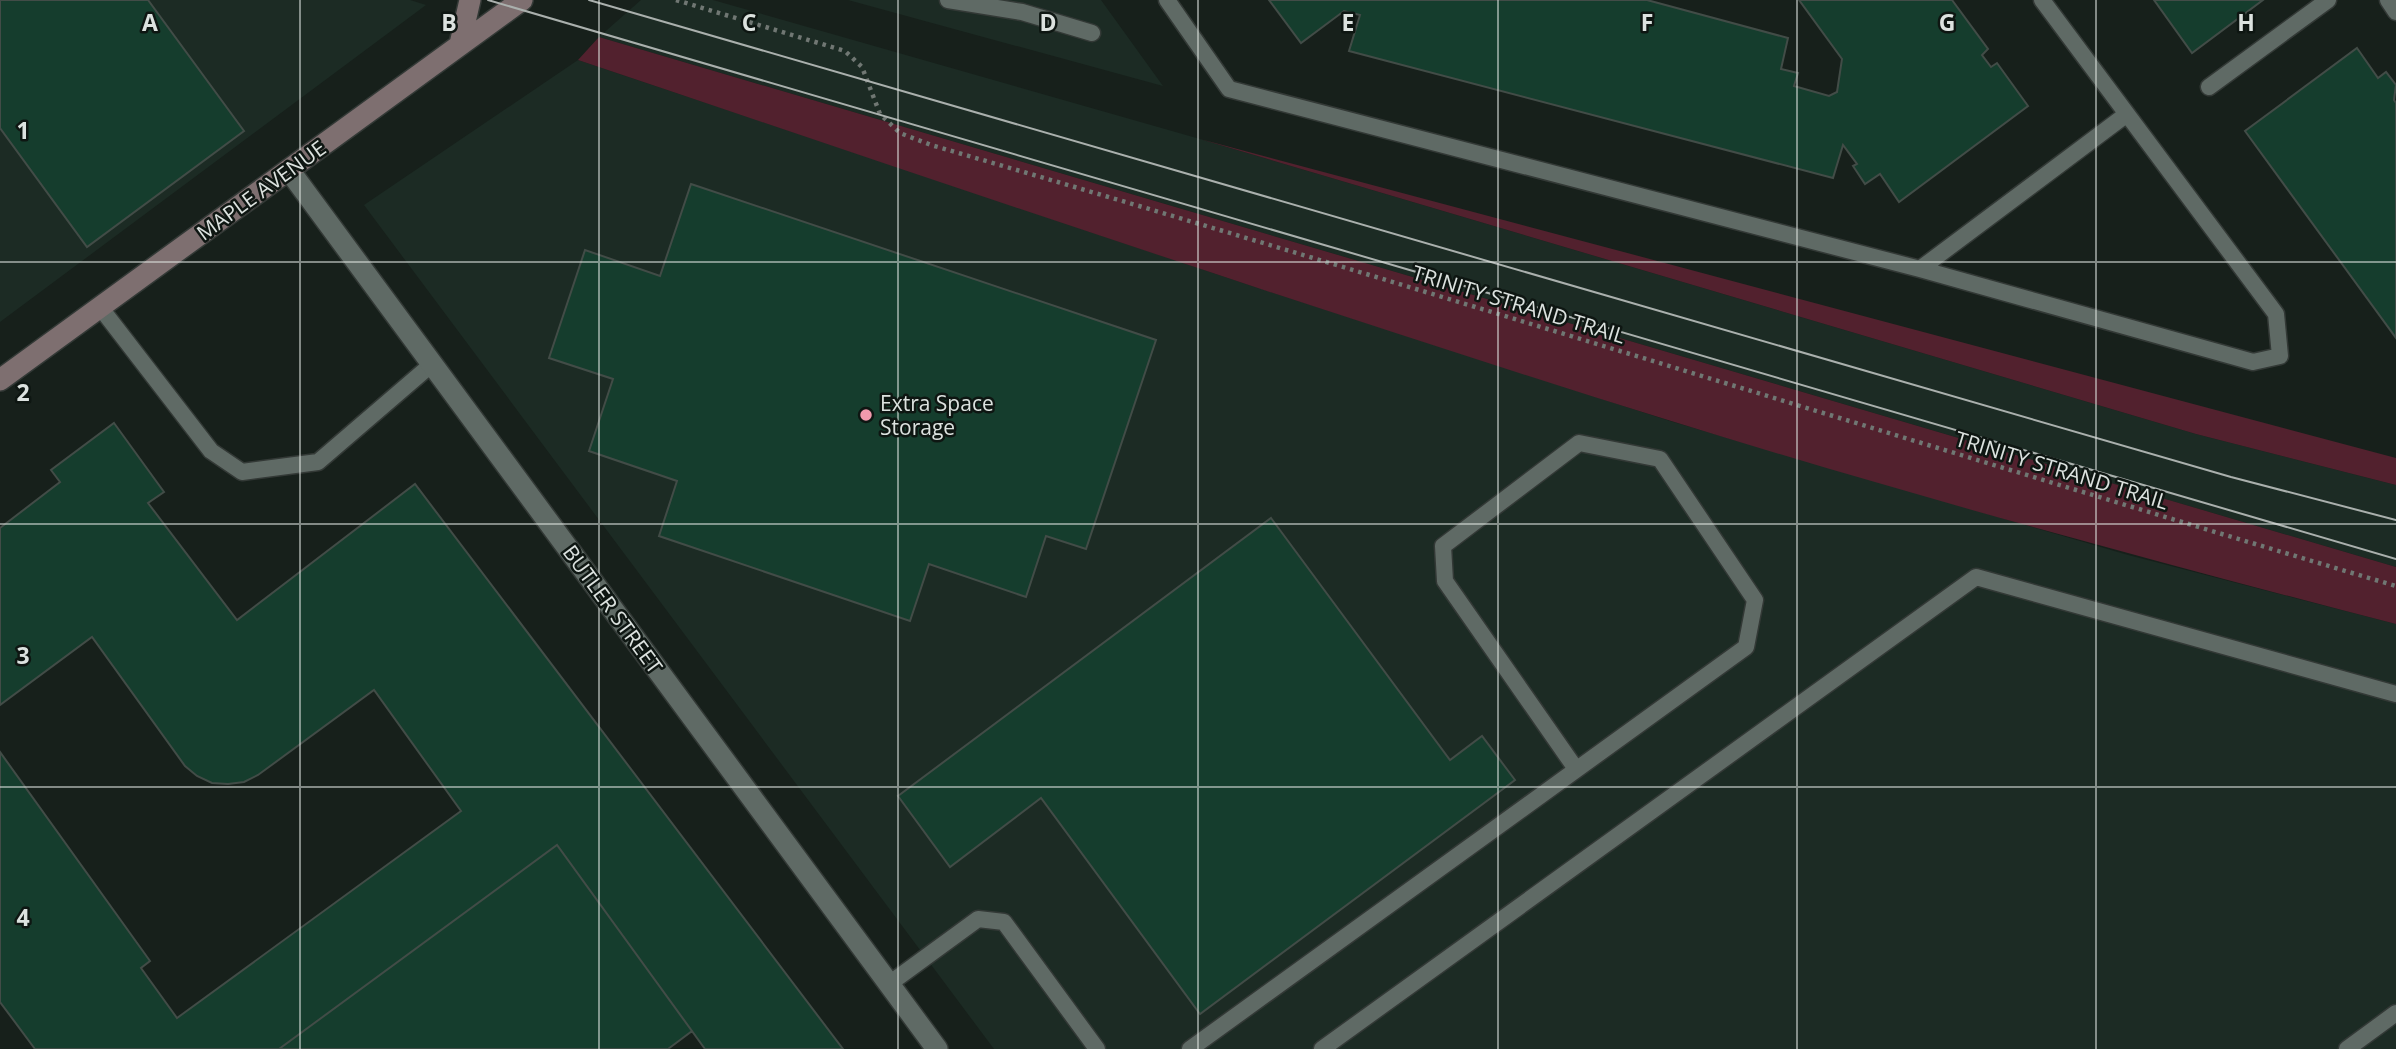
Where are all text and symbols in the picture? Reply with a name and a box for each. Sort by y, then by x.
text: A [142,6,158,38]
text: B [441,6,457,38]
text: C [742,6,756,38]
text: D [1039,6,1057,38]
text: E [1342,6,1354,38]
text: F [1641,6,1653,38]
text: G [1939,6,1955,38]
text: H [2237,6,2255,38]
text: 1 [16,114,30,146]
street label: MAPLE AVENUE [191,134,331,246]
street label: TRINITY STRAND TRAIL [1409,258,1629,350]
text: 2 [16,376,30,408]
place label: Extra Space Storage [880,389,994,441]
marker: Extra Space Storage [858,407,874,423]
street label: TRINITY STRAND TRAIL [1952,424,2172,516]
street label: BUTLER STREET [557,539,669,679]
text: 3 [16,639,30,671]
text: 4 [16,901,30,933]

